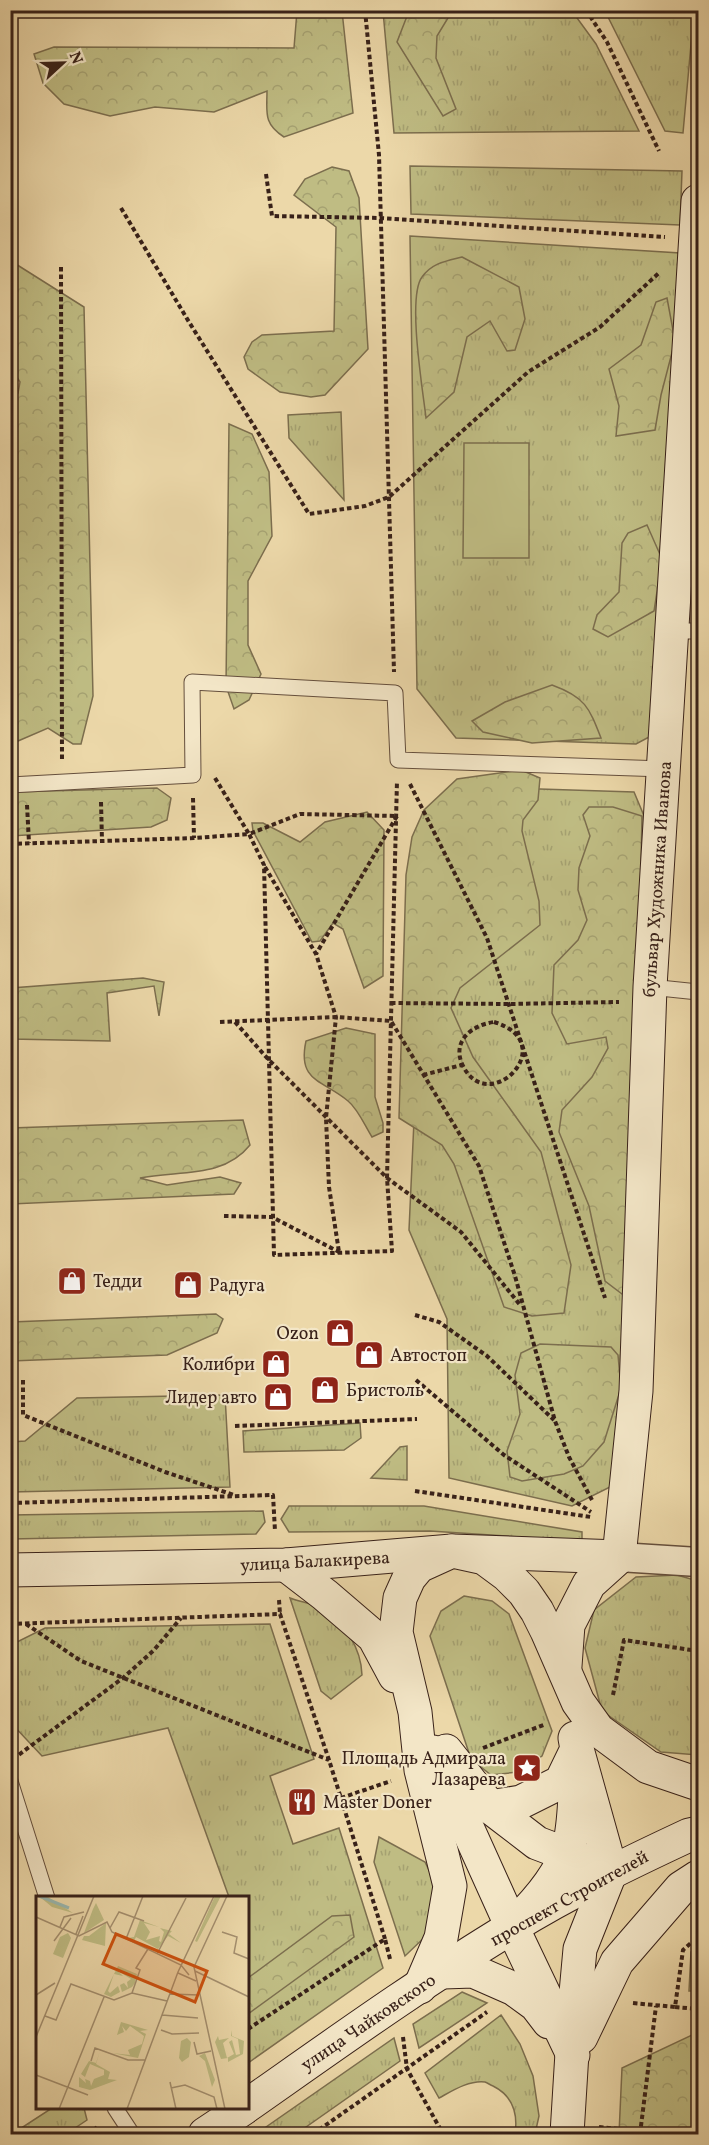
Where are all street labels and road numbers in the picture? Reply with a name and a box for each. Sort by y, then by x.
street label: бульвар Художника Иванова [638,760,679,998]
street label: улица Балакирева [239,1546,391,1579]
street label: проспект Строителей [486,1845,653,1953]
street label: улица Чайковского [296,1969,442,2078]

